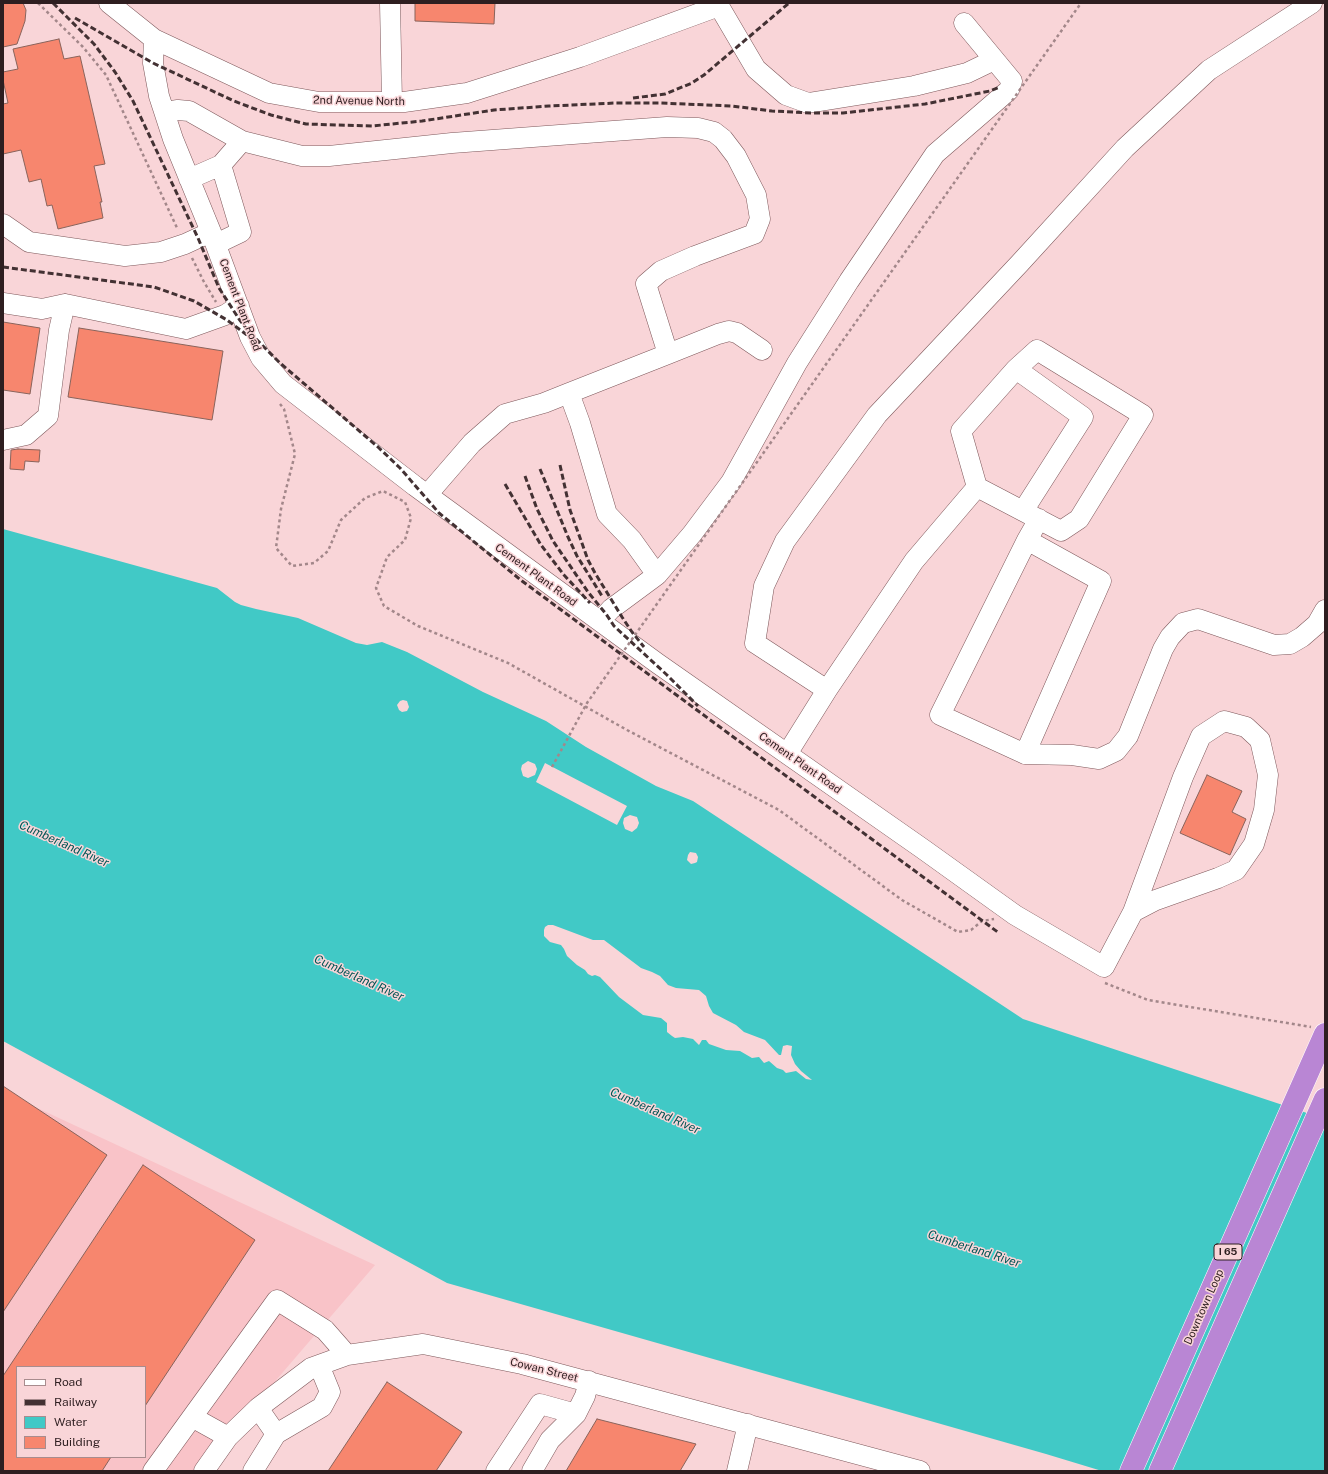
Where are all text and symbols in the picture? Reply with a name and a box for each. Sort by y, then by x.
street label: 2nd Avenue North [313,94,405,108]
street label: Cement Plant Road [216,257,264,353]
street label: Cement Plant Road [492,541,580,609]
street label: Cement Plant Road [756,729,844,797]
water label: Cumberland River [17,818,111,870]
water label: Cumberland River [312,952,406,1004]
water label: Cumberland River [608,1085,702,1137]
water label: Cumberland River [926,1227,1022,1271]
road number: I 65 [1214,1244,1242,1260]
street label: Downtown Loop [1181,1267,1227,1347]
street label: Cowan Street [509,1355,579,1385]
legend [16,1366,146,1458]
text: Road [54,1375,82,1389]
text: Railway [54,1395,97,1409]
text: Water [54,1415,87,1429]
text: Building [54,1435,100,1449]

